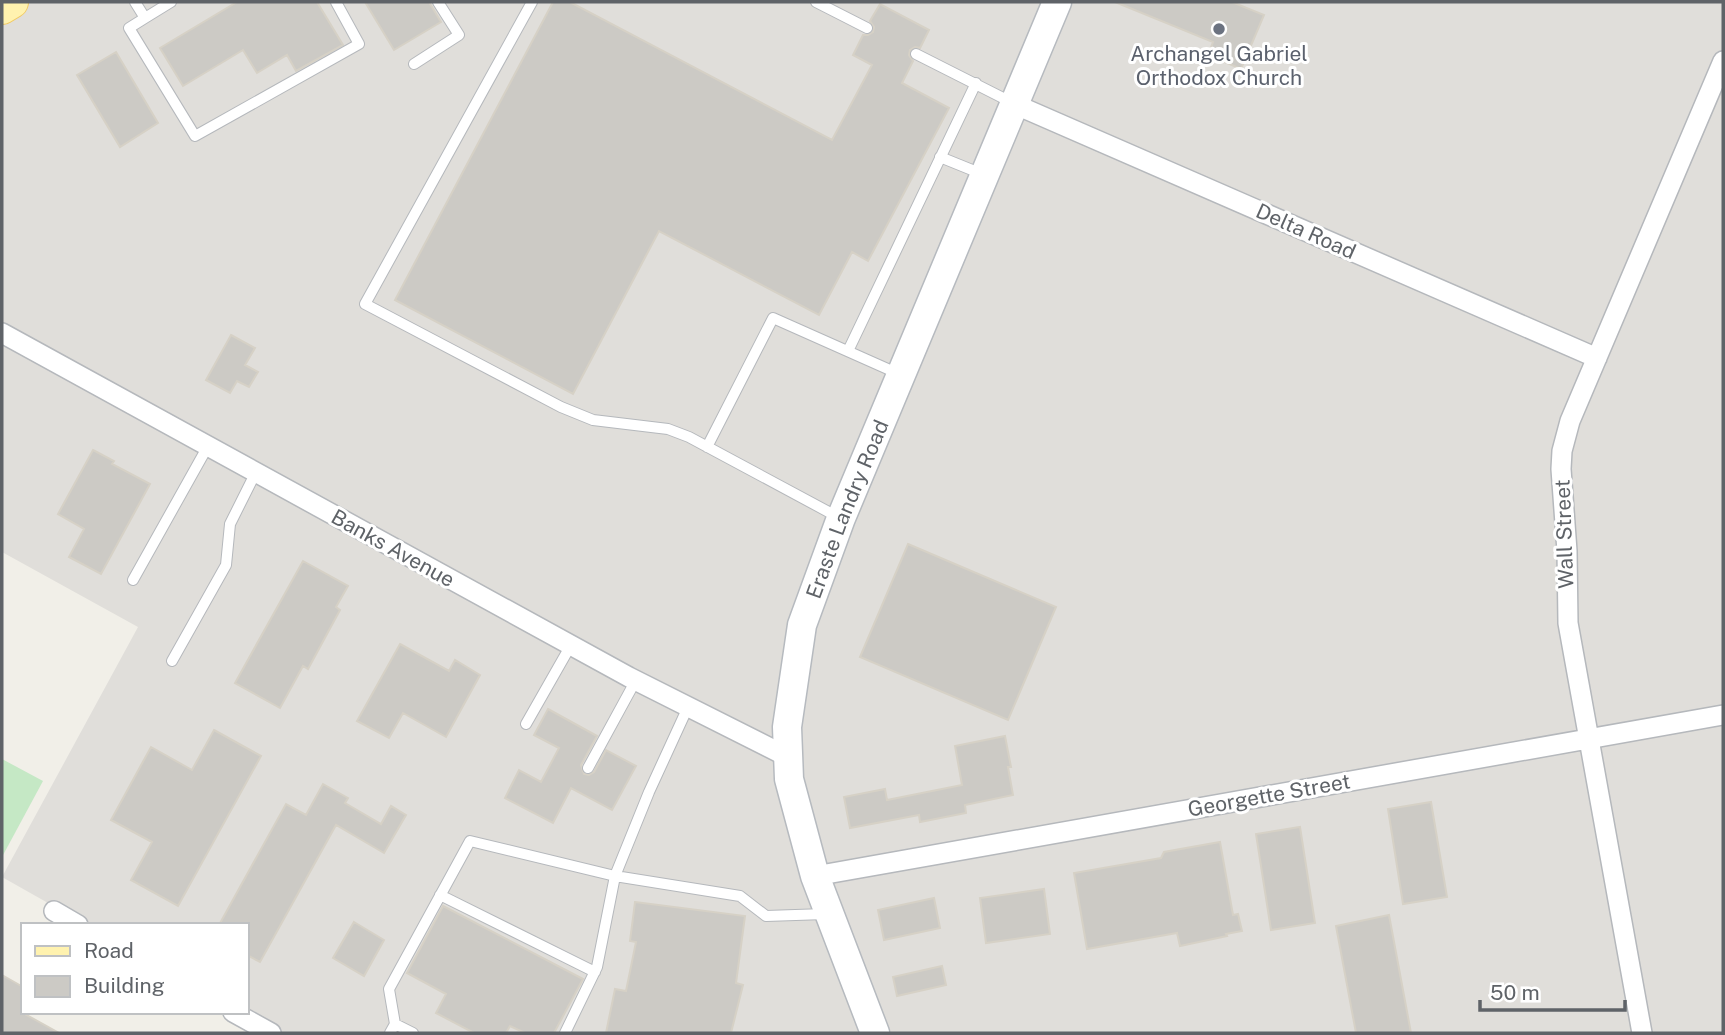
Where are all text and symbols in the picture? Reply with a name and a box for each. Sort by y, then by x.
marker: Archangel Gabriel Orthodox Church [1211,21,1227,37]
place label: Archangel Gabriel Orthodox Church [1130,41,1308,90]
street label: Delta Road [1252,198,1360,264]
street label: Eraste Landry Road [800,416,893,602]
street label: Wall Street [1550,479,1578,589]
street label: Banks Avenue [327,504,459,592]
street label: Georgette Street [1186,768,1352,822]
legend [21,923,248,1014]
text: Road [84,938,134,963]
scale bar [1480,968,1625,1012]
text: Building [84,973,165,998]
text: 50 m [1490,980,1540,1005]

